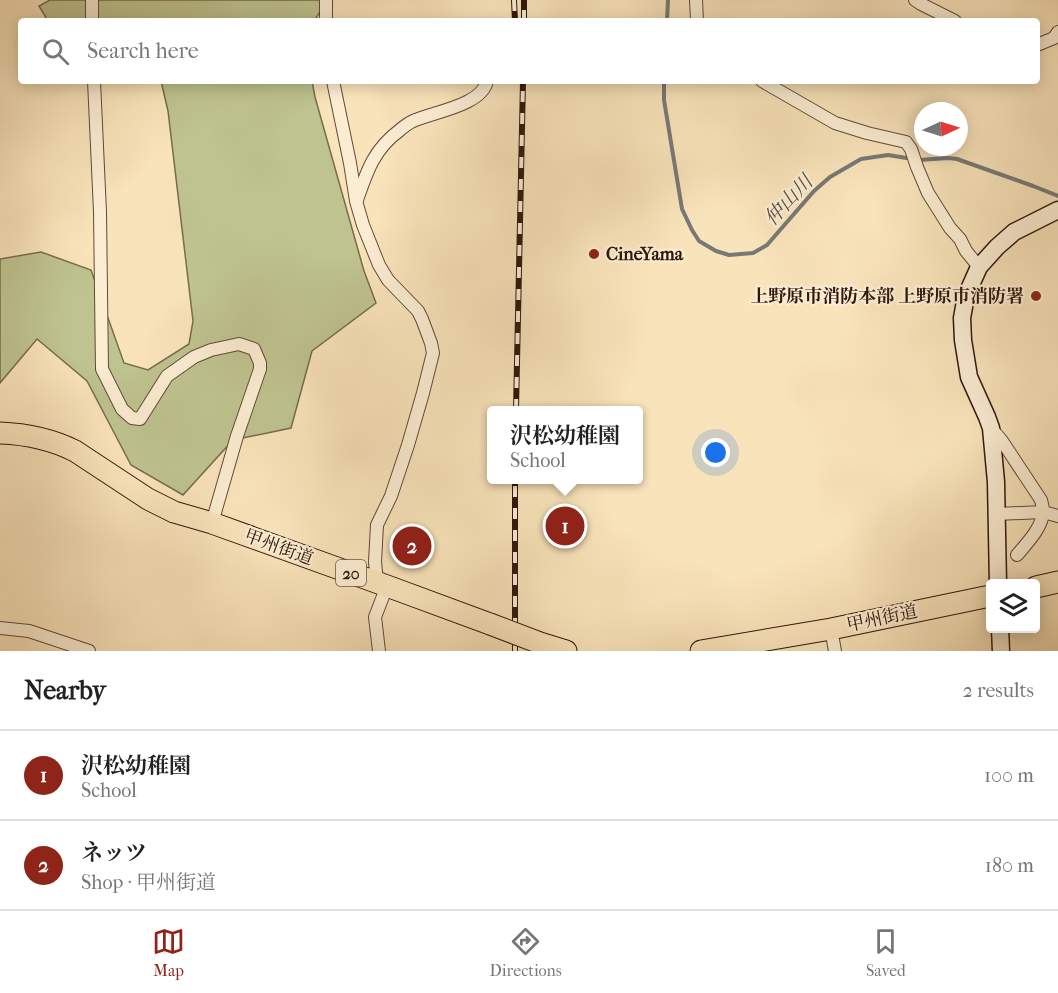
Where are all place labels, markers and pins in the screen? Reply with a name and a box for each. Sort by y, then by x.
place label: CineYama [606,244,684,265]
marker: CineYama [587,247,601,261]
place label: 上野原市消防本部 上野原市消防署 [750,286,1024,307]
marker: 上野原市消防本部 上野原市消防署 [1029,289,1043,303]
pin: 1 [546,504,584,548]
pin: 2 [392,524,432,568]

